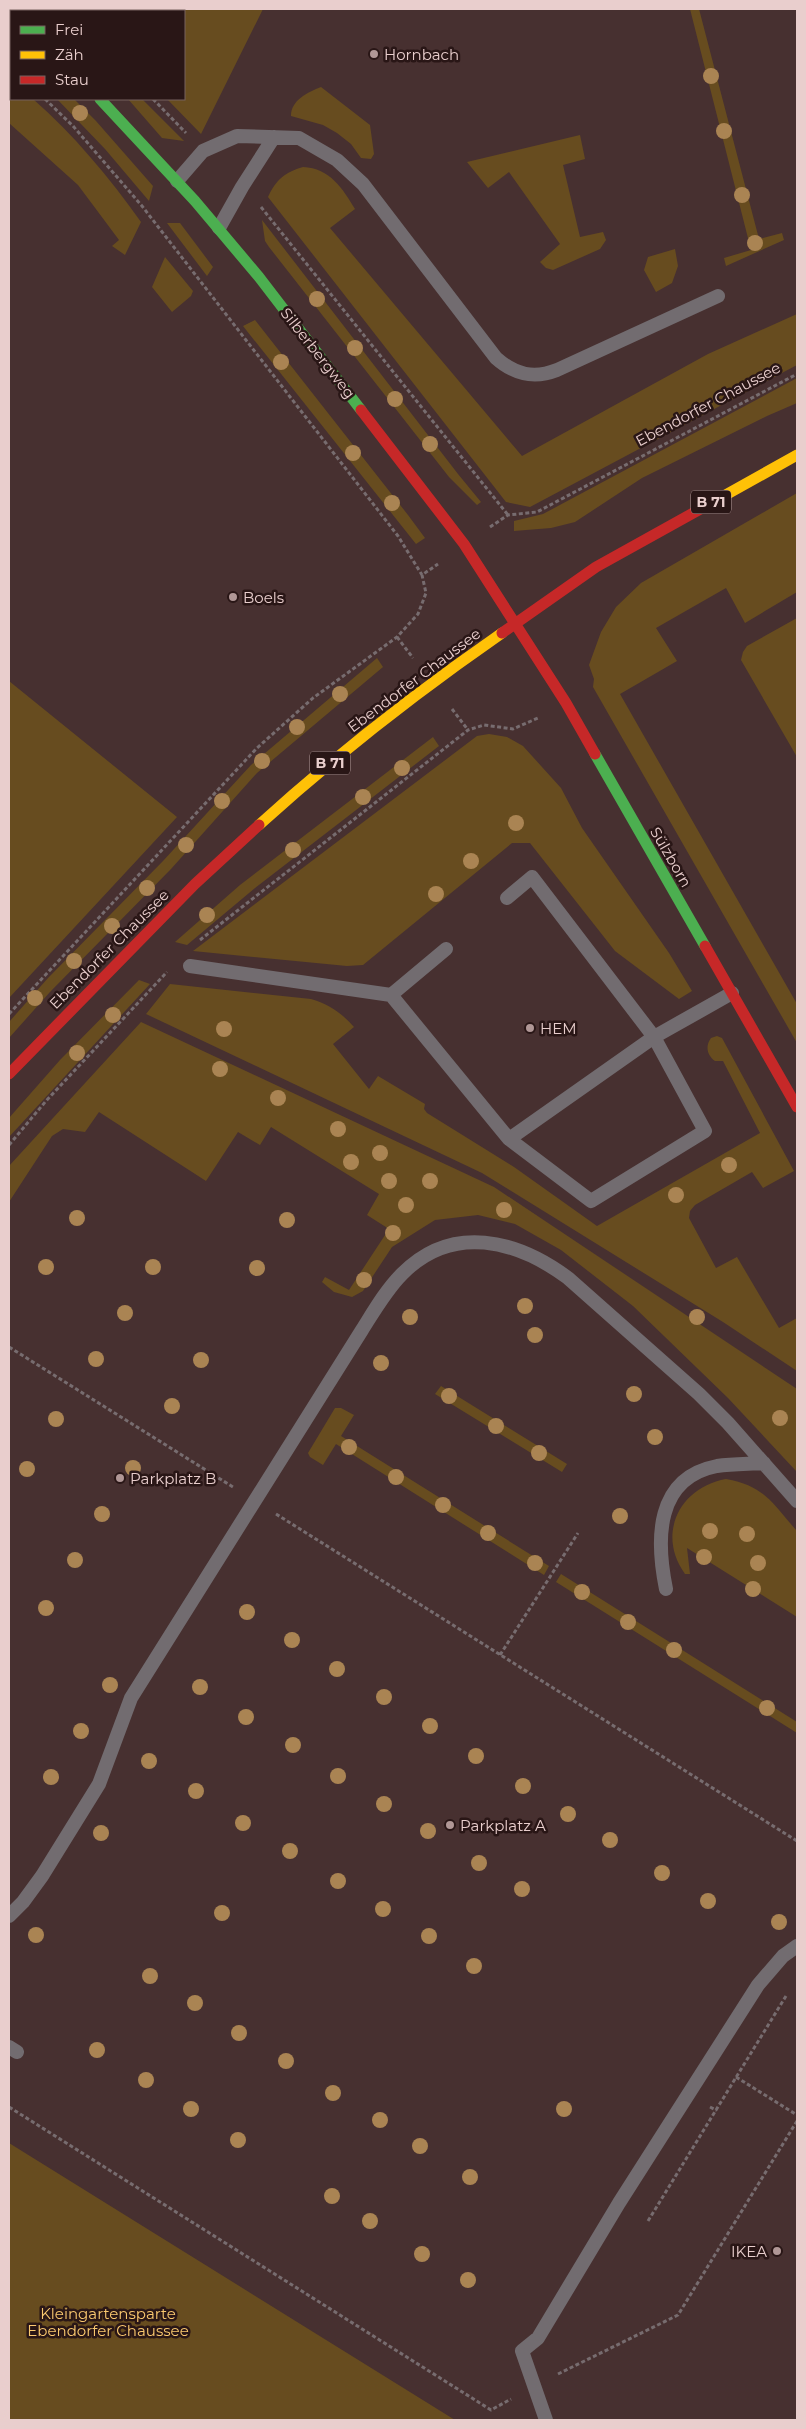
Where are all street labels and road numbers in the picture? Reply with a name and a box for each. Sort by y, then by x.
street label: Silberbergweg [277,304,359,402]
street label: Ebendorfer Chaussee [632,358,784,450]
road number: B 71 [691,491,731,514]
street label: Ebendorfer Chaussee [344,624,484,736]
road number: B 71 [310,751,350,774]
street label: Sülzborn [646,823,696,891]
street label: Ebendorfer Chaussee [45,885,173,1013]

